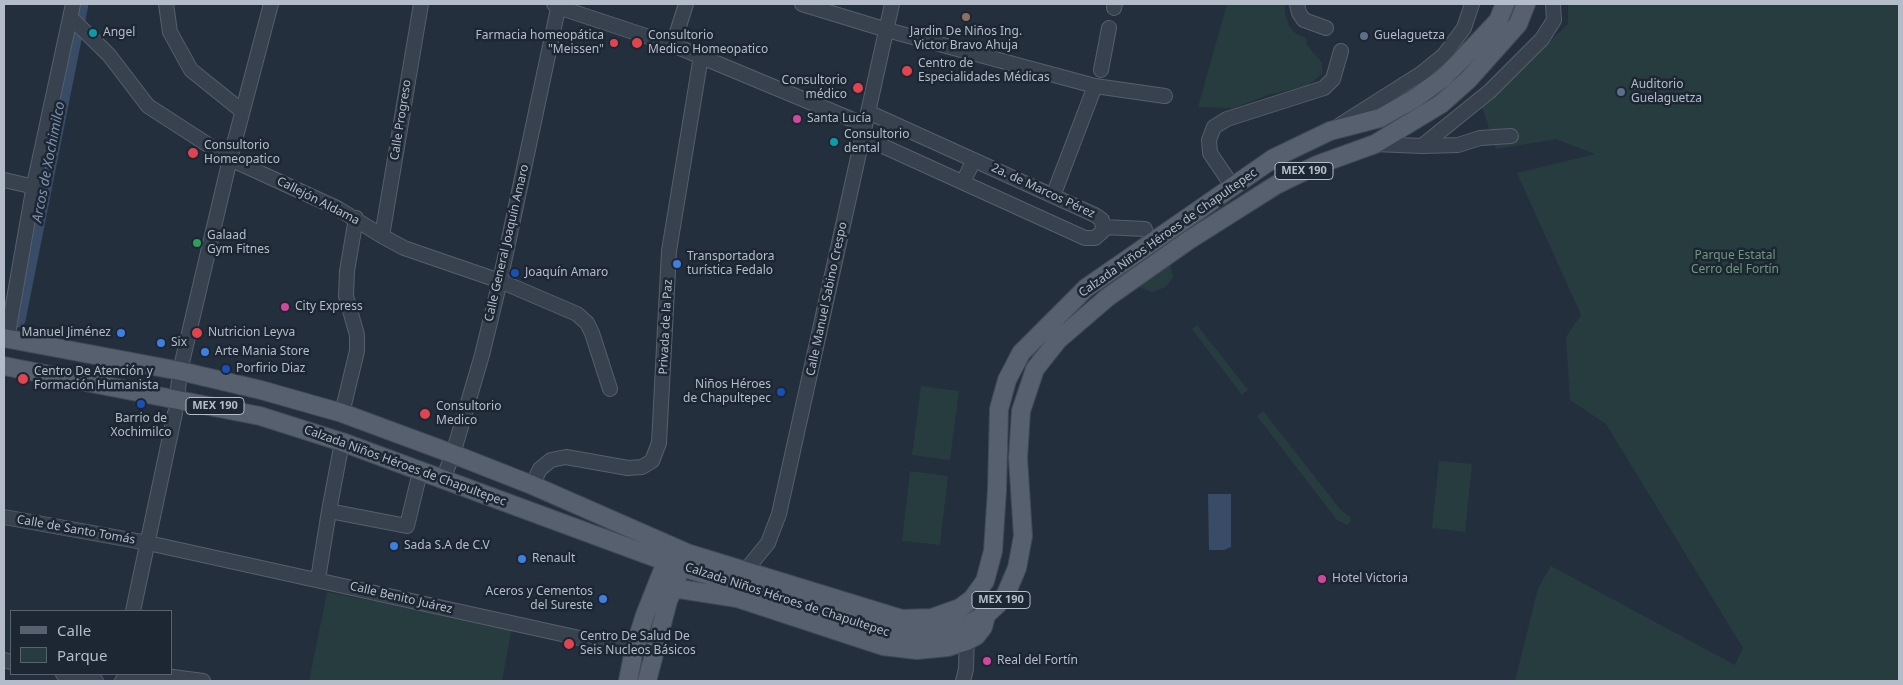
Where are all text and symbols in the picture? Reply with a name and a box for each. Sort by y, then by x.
marker: Jardin De Niños Ing. Victor Bravo Ahuja [960,11,972,23]
place label: Jardin De Niños Ing. Victor Bravo Ahuja [910,25,1022,53]
place label: Angel [103,26,135,40]
marker: Angel [87,27,99,39]
place label: Farmacia homeopática "Meissen" [475,29,604,57]
place label: Consultorio Medico Homeopatico [648,29,768,57]
place label: Guelaguetza [1374,29,1445,43]
marker: Guelaguetza [1358,30,1370,42]
marker: Consultorio Medico Homeopatico [630,36,644,50]
marker: Farmacia homeopática "Meissen" [608,37,620,49]
place label: Centro de Especialidades Médicas [918,57,1050,85]
marker: Centro de Especialidades Médicas [900,64,914,78]
place label: Consultorio médico [782,74,847,102]
place label: Auditorio Guelaguetza [1631,78,1702,106]
street label: Calle Progreso [388,79,414,161]
marker: Consultorio médico [851,81,865,95]
marker: Auditorio Guelaguetza [1615,86,1627,98]
water label: Arcos de Xochimilco [29,100,69,224]
place label: Santa Lucía [807,112,871,126]
marker: Santa Lucía [791,113,803,125]
place label: Consultorio dental [844,128,909,156]
marker: Consultorio dental [828,136,840,148]
place label: Consultorio Homeopatico [204,139,280,167]
marker: Consultorio Homeopatico [186,146,200,160]
street label: 2a. de Marcos Pérez [989,161,1097,221]
road number: MEX 190 [1275,162,1333,180]
street label: Calle General Joaquín Amaro [482,163,532,323]
street label: Calzada Niños Héroes de Chapultepec [1076,166,1260,300]
street label: Callejón Aldama [274,174,362,228]
street label: Calle Manuel Sabino Crespo [804,221,850,377]
place label: Galaad Gym Fitnes [207,229,270,257]
marker: Galaad Gym Fitnes [191,237,203,249]
park label: Parque Estatal Cerro del Fortín [1691,249,1779,277]
place label: Transportadora turística Fedalo [687,250,774,278]
marker: Transportadora turística Fedalo [671,258,683,270]
place label: Joaquín Amaro [525,266,608,280]
marker: Joaquín Amaro [509,267,521,279]
street label: Privada de la Paz [656,279,676,375]
place label: City Express [295,300,363,314]
marker: City Express [279,301,291,313]
place label: Manuel Jiménez [22,326,111,340]
marker: Nutricion Leyva [190,326,204,340]
place label: Nutricion Leyva [208,326,295,340]
marker: Manuel Jiménez [115,327,127,339]
place label: Six [171,336,187,350]
marker: Six [155,337,167,349]
place label: Arte Mania Store [215,345,309,359]
marker: Arte Mania Store [199,346,211,358]
place label: Porfirio Diaz [236,362,305,376]
marker: Porfirio Diaz [220,363,232,375]
place label: Centro De Atención y Formación Humanista [34,365,159,393]
marker: Centro De Atención y Formación Humanista [16,372,30,386]
place label: Niños Héroes de Chapultepec [683,378,771,406]
marker: Niños Héroes de Chapultepec [775,386,787,398]
marker: Barrio de Xochimilco [135,398,147,410]
road number: MEX 190 [186,398,244,414]
place label: Consultorio Medico [436,400,501,428]
marker: Consultorio Medico [418,407,432,421]
place label: Barrio de Xochimilco [111,412,171,440]
street label: Calzada Niños Héroes de Chapultepec [302,423,508,509]
street label: Calle de Santo Tomás [16,512,136,548]
place label: Sada S.A de C.V [404,539,490,553]
marker: Sada S.A de C.V [388,540,400,552]
place label: Renault [532,552,575,566]
marker: Renault [516,553,528,565]
street label: Calzada Niños Héroes de Chapultepec [683,560,891,640]
place label: Hotel Victoria [1332,572,1408,586]
marker: Hotel Victoria [1316,573,1328,585]
street label: Calle Benito Juárez [348,579,454,617]
place label: Aceros y Cementos del Sureste [486,585,593,613]
road number: MEX 190 [972,592,1030,608]
marker: Aceros y Cementos del Sureste [597,593,609,605]
legend [10,610,172,675]
text: Calle [57,620,91,640]
place label: Centro De Salud De Seis Nucleos Básicos [580,630,696,658]
marker: Centro De Salud De Seis Nucleos Básicos [562,637,576,651]
text: Parque [57,645,107,665]
place label: Real del Fortín [997,654,1078,668]
marker: Real del Fortín [981,655,993,667]

